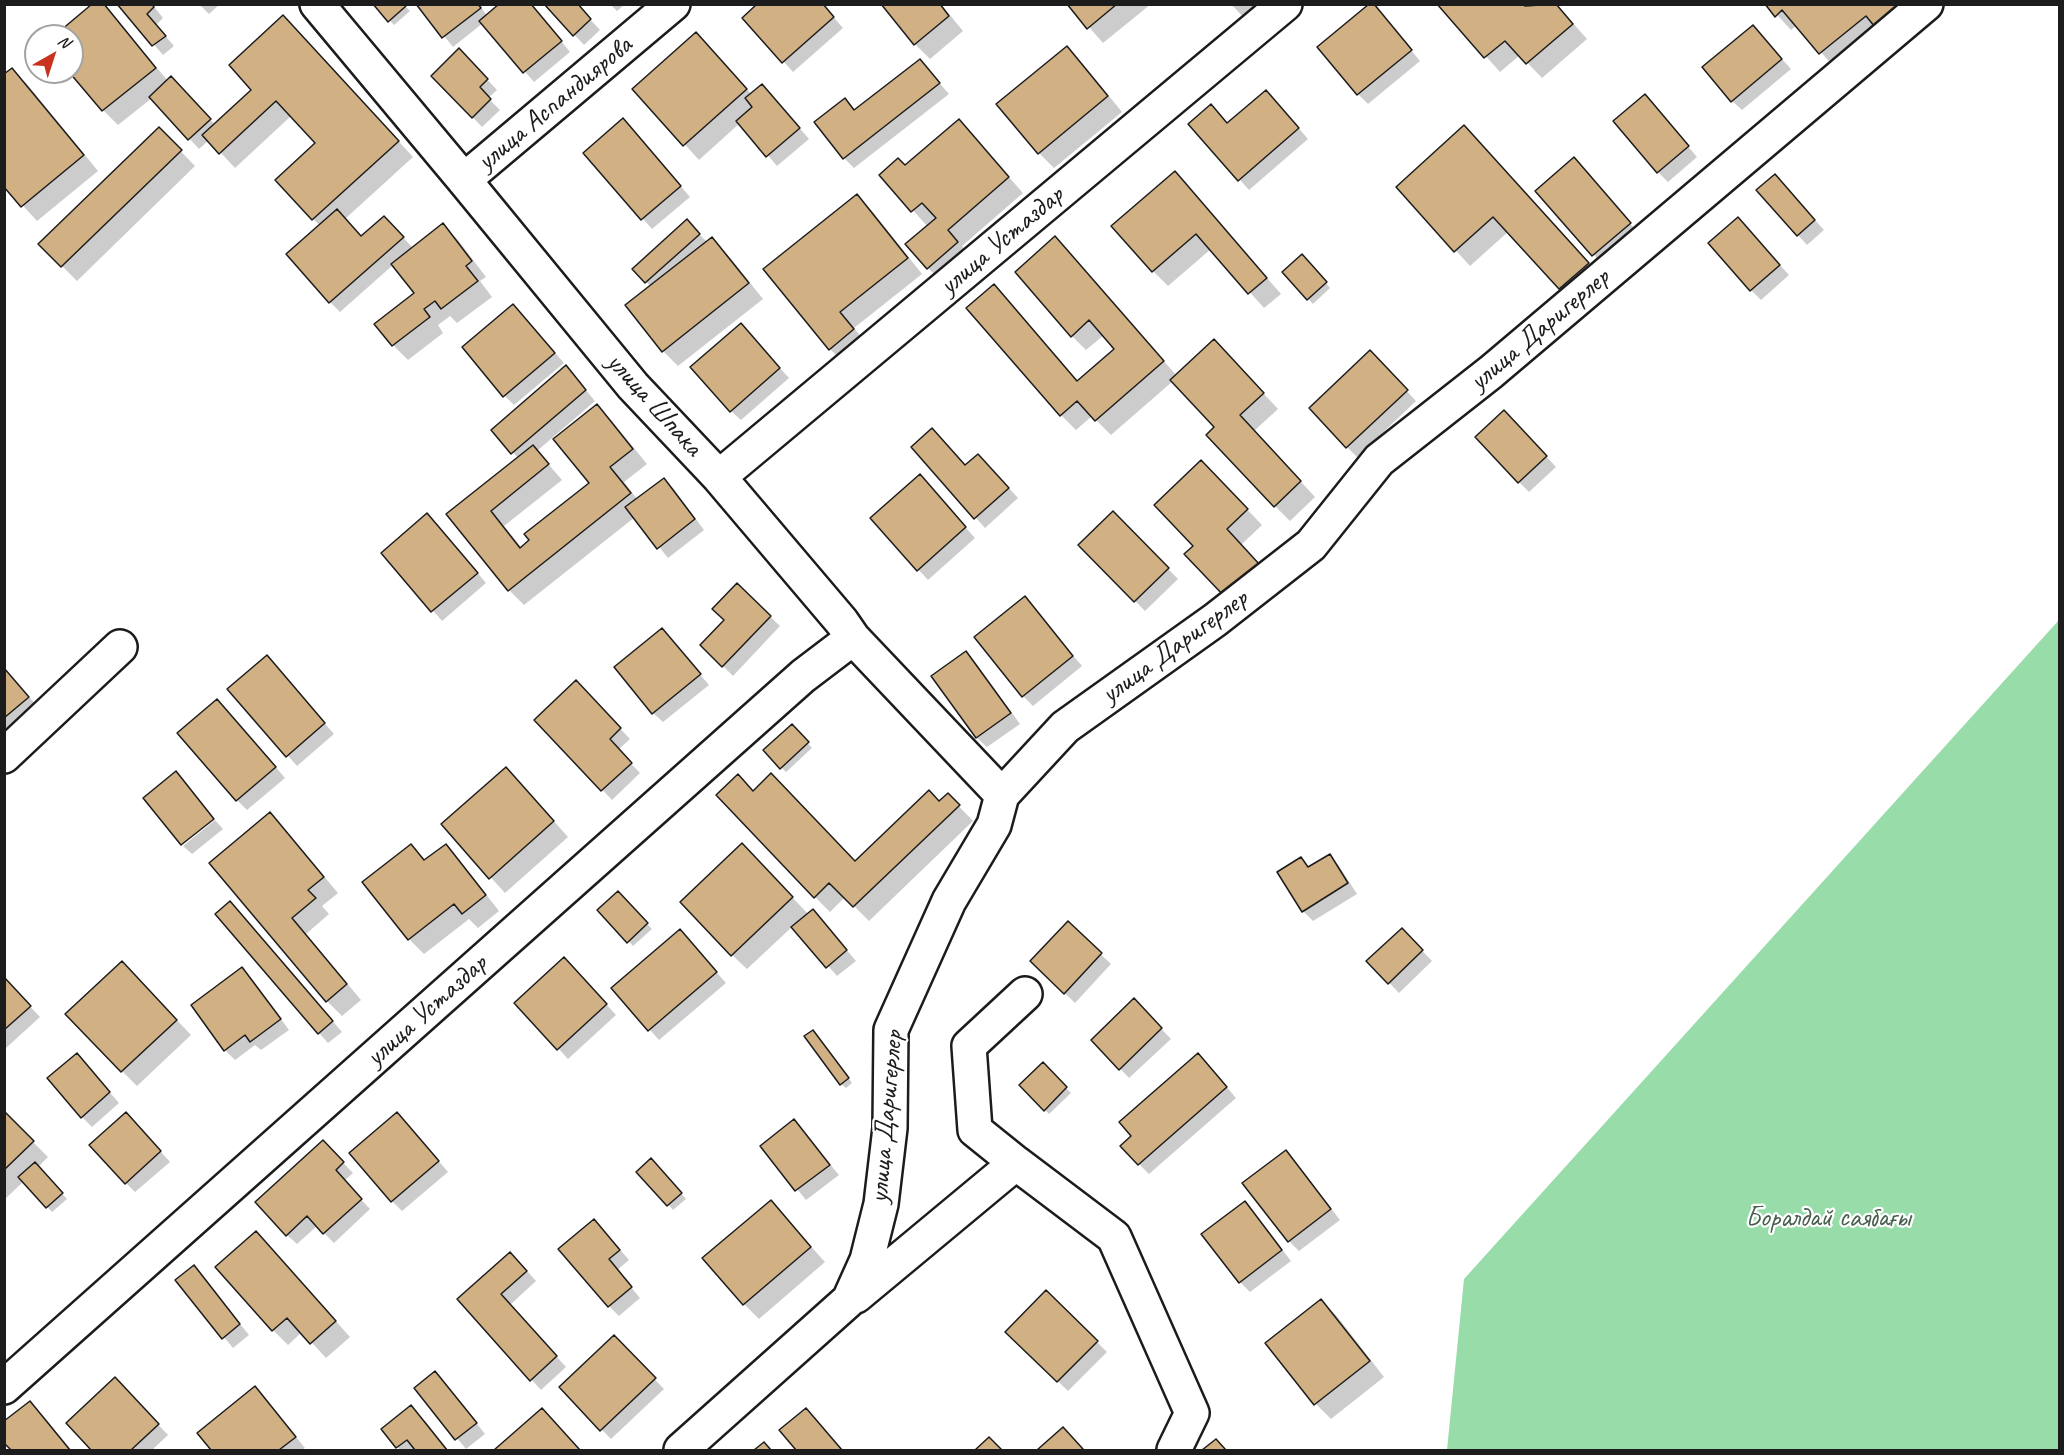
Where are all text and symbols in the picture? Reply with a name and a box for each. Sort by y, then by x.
north arrow [24,24,84,84]
street label: улица Аспандиярова [471,29,639,179]
text: N [54,31,74,52]
street label: улица Устаздар [933,179,1071,303]
street label: улица Даригерлер [1463,262,1617,398]
street label: улица Шпака [599,346,709,464]
street label: улица Даригерлер [1095,583,1255,711]
street label: улица Устаздар [359,948,495,1074]
street label: улица Даригерлер [863,1029,911,1205]
park label: Боралдай саябағы [1745,1202,1911,1236]

